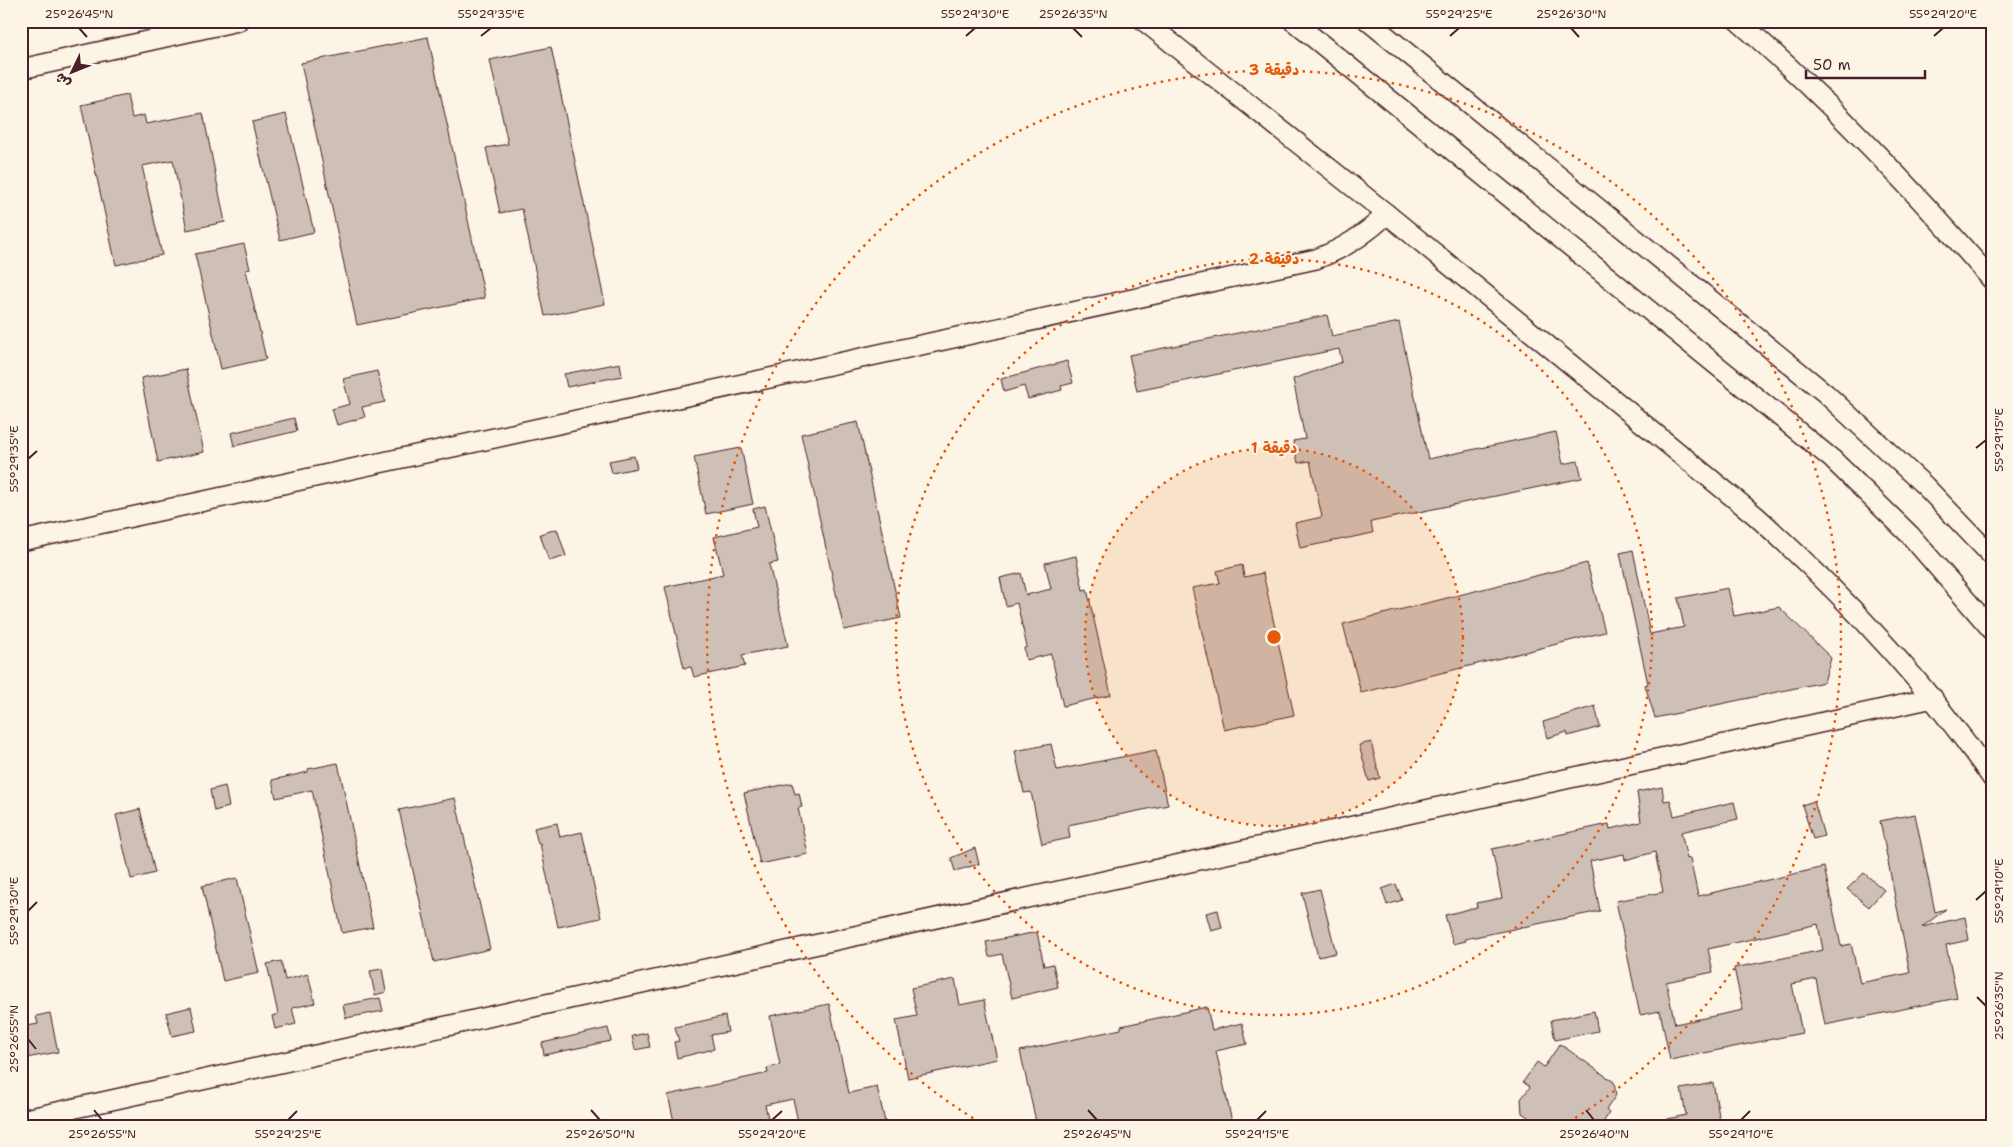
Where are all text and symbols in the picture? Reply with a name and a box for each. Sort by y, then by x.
text: 25°26'45"N [44,6,114,22]
text: 55°29'35"E [457,6,525,22]
text: 55°29'30"E [941,6,1009,22]
text: 25°26'35"N [1038,6,1108,22]
text: 55°29'25"E [1425,6,1493,22]
text: 25°26'30"N [1536,6,1606,22]
text: 55°29'20"E [1909,6,1977,22]
north arrow [48,48,98,98]
scale bar [1806,48,1924,80]
text: 50 m [1813,55,1851,75]
text: 3 دقيقة [1249,60,1299,80]
text: ش [51,69,74,93]
text: 2 دقيقة [1249,249,1299,269]
text: 55°29'15"E [1991,408,2007,472]
text: 55°29'35"E [6,425,22,493]
text: 1 دقيقة [1251,438,1297,458]
centre of rings [1265,628,1283,646]
text: 55°29'10"E [1991,858,2007,924]
text: 55°29'30"E [6,877,22,945]
text: 25°26'35"N [1991,971,2007,1041]
text: 25°26'55"N [6,1005,22,1073]
text: 25°26'55"N [68,1126,136,1142]
text: 55°29'25"E [254,1126,322,1142]
text: 25°26'50"N [565,1126,635,1142]
text: 55°29'20"E [738,1126,806,1142]
text: 25°26'45"N [1062,1126,1132,1142]
text: 55°29'15"E [1225,1126,1289,1142]
text: 25°26'40"N [1559,1126,1629,1142]
text: 55°29'10"E [1708,1126,1774,1142]

